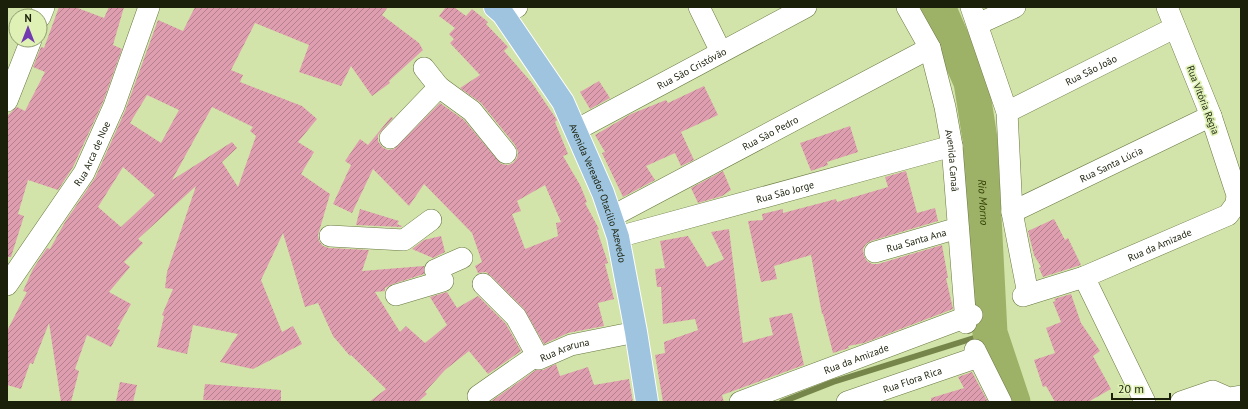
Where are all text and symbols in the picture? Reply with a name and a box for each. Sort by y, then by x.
north arrow [8,8,48,48]
text: N [24,11,32,25]
street label: Rua São Cristóvão [655,44,728,92]
street label: Rua São João [1063,51,1119,88]
street label: Rua Vitória Régia [1184,64,1222,136]
street label: Rua São Pedro [740,113,800,153]
street label: Rua Arca de Noe [71,119,113,188]
street label: Avenida Vereador Otacílio Azevedo [567,121,629,264]
street label: Avenida Canaã [943,128,962,192]
street label: Rua Santa Lúcia [1077,143,1145,185]
street label: Rua São Jorge [755,177,815,206]
water label: Rio Morno [975,179,991,226]
street label: Rua Santa Ana [885,225,948,255]
street label: Rua da Amizade [1126,225,1193,264]
street label: Rua Araruna [538,335,590,364]
street label: Rua da Amizade [822,340,890,377]
street label: Rua Flora Rica [881,363,943,396]
scale bar [1112,375,1170,401]
text: 20 m [1118,381,1144,396]

